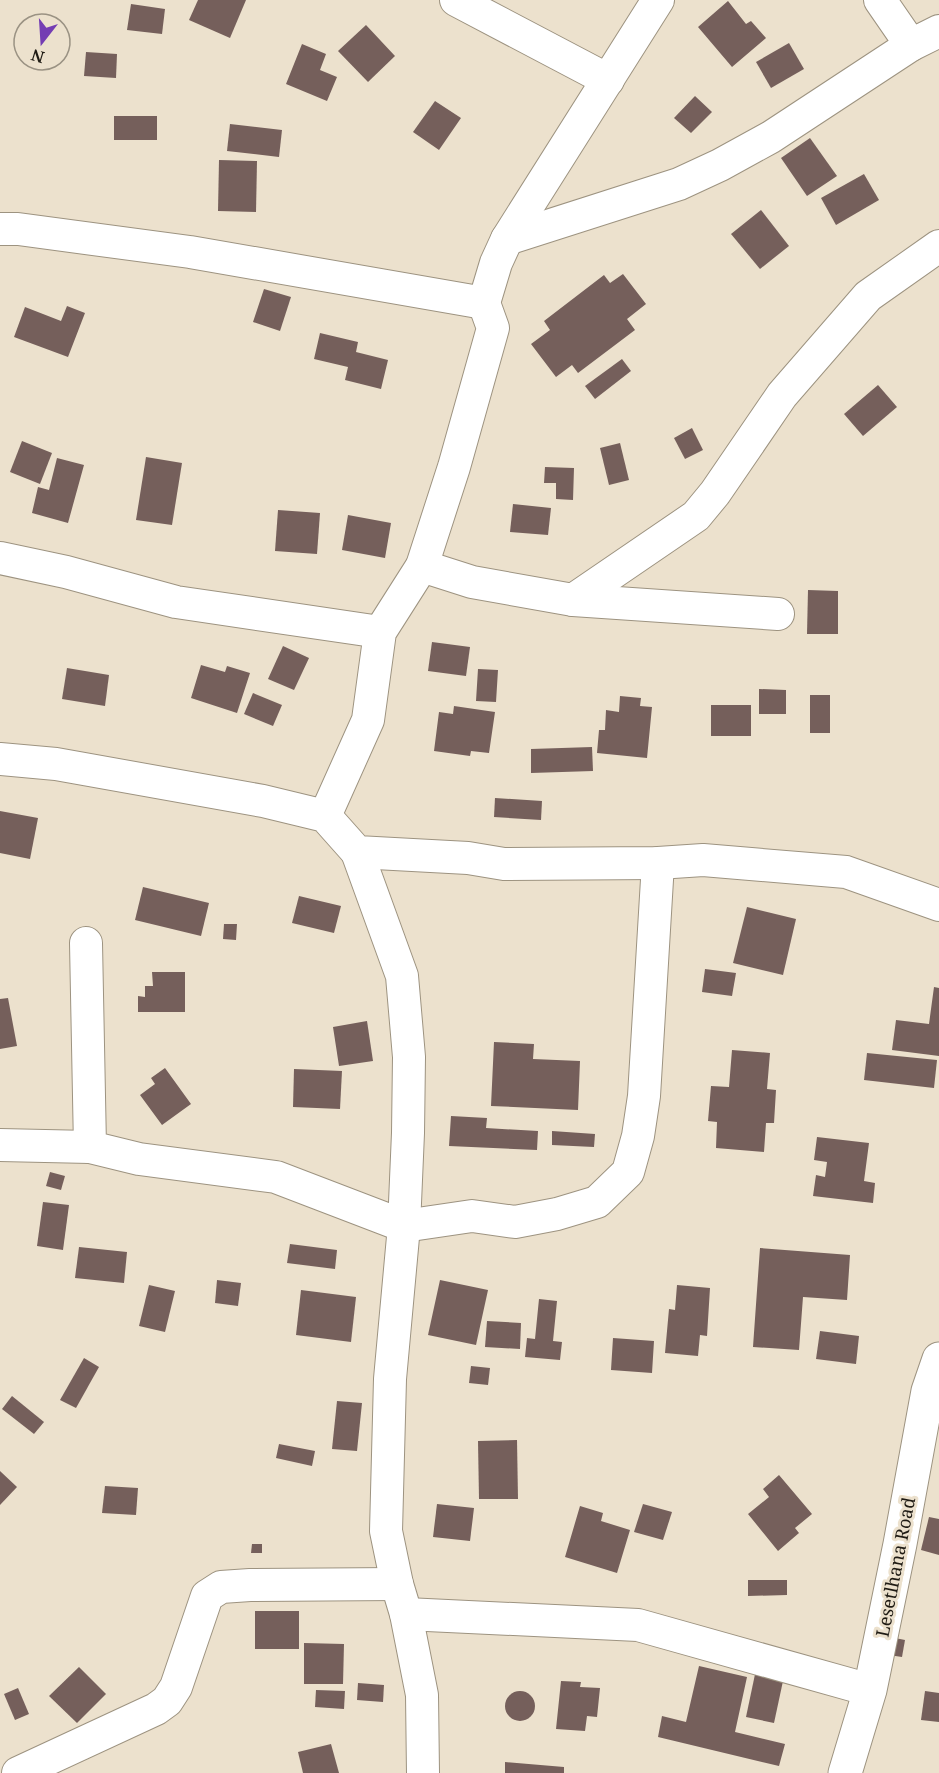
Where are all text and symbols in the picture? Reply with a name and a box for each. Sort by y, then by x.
north arrow [12,12,72,72]
text: N [28,44,47,69]
street label: Lesetlhana Road [870,1495,920,1639]

